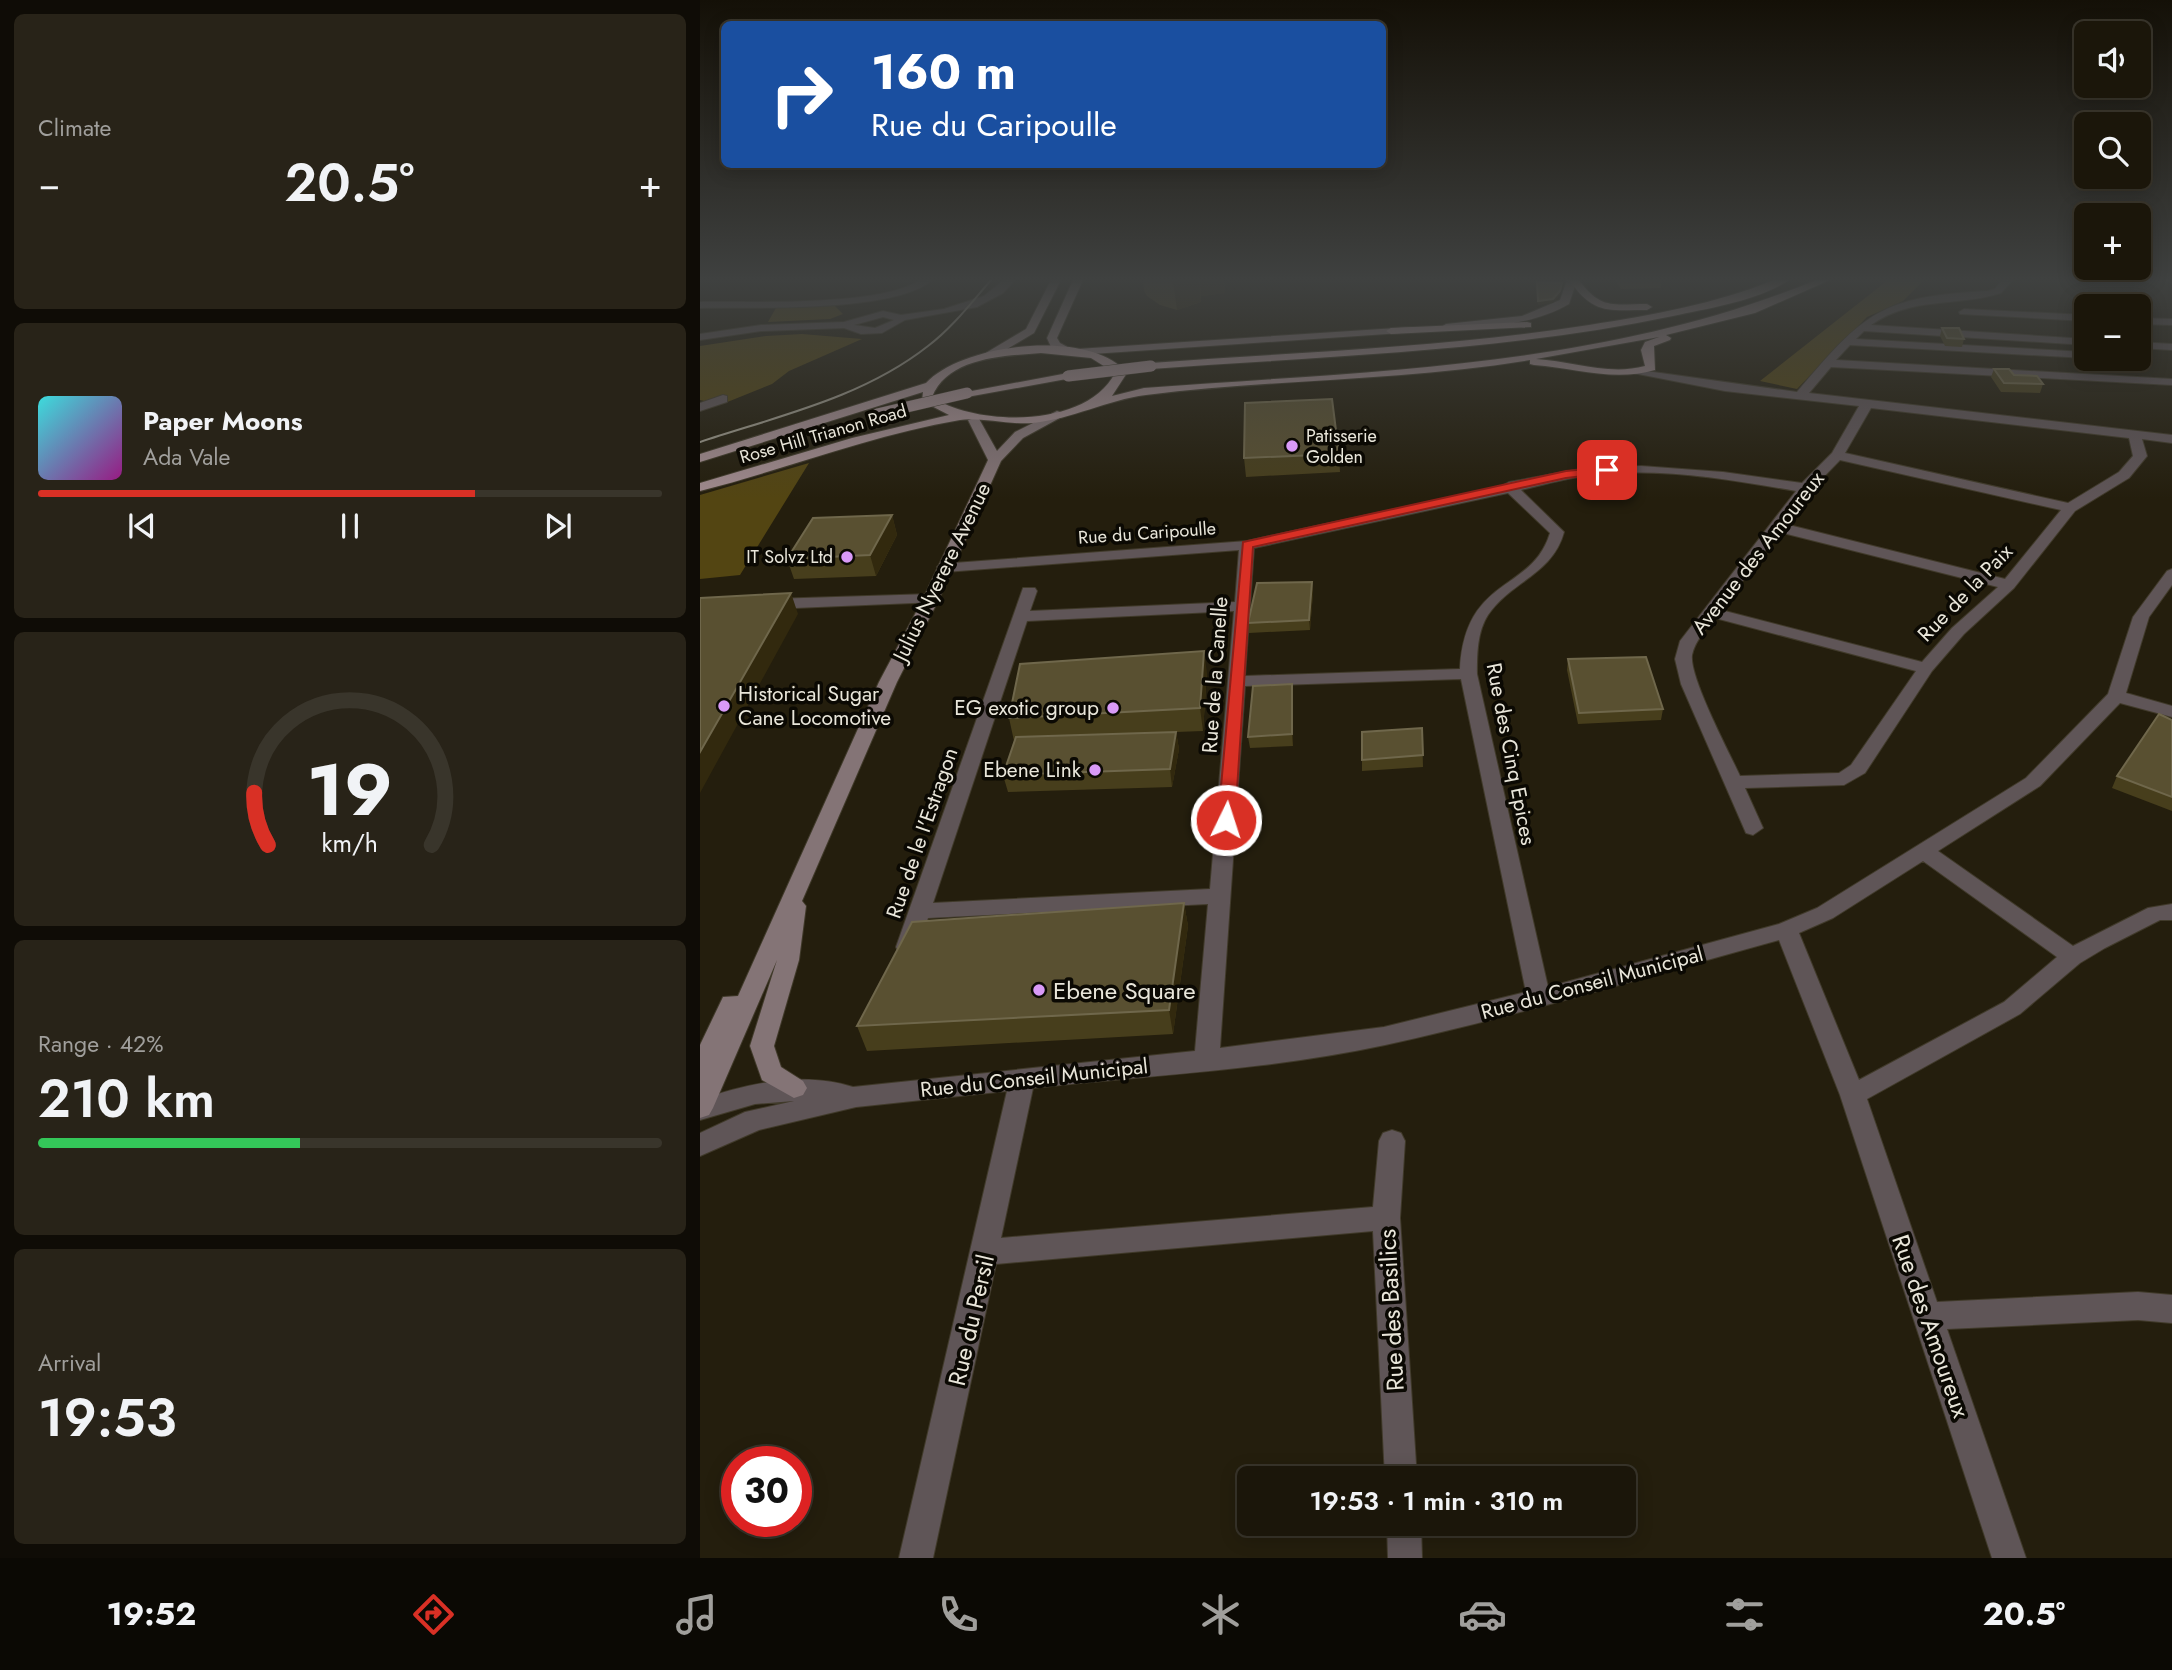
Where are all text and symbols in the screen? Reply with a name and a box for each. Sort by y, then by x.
map controls [2074,21,2151,371]
button: sound [2074,21,2151,98]
text: 160 m [871,37,1016,107]
icon: right [756,49,847,140]
text: Rue du Caripoulle [871,102,1117,148]
text: Climate [38,111,111,145]
button: search [2074,112,2151,189]
text: 20.5° [285,145,414,221]
text: − [38,156,60,211]
text: + [639,156,662,211]
button: + [2074,203,2151,280]
button: − [2074,294,2151,371]
street label: Rose Hill Trianon Road [737,398,909,470]
text: Paper Moons [143,402,303,440]
place label: Patisserie Golden [1306,423,1377,470]
marker: Patisserie Golden [1284,438,1300,454]
text: Ada Vale [143,440,230,474]
pin [1577,440,1637,500]
icon: arrive [1588,451,1626,489]
street label: Avenue des Amoureux [1685,465,1831,641]
street label: Julius Nyerere Avenue [884,478,998,669]
icon: previous [123,507,161,545]
icon: pause [331,507,369,545]
icon: next [539,507,577,545]
street label: Rue du Caripoulle [1077,515,1217,551]
street label: Rue de la Paix [1911,537,2019,649]
place label: IT Solvz Ltd [746,544,833,570]
marker: IT Solvz Ltd [839,549,855,565]
street label: Rue de la Canelle [1195,595,1235,754]
street label: Rue des Cinq Epices [1479,660,1543,848]
place label: Historical Sugar Cane Locomotive [738,679,891,733]
place label: EG exotic group [954,693,1099,723]
marker: Historical Sugar Cane Locomotive [716,698,732,714]
marker: EG exotic group [1105,700,1121,716]
text: 19 [307,737,393,842]
street label: Rue de le I'Estragon [879,744,965,922]
place label: Ebene Link [983,755,1082,785]
marker: Ebene Link [1087,762,1103,778]
position arrow [1189,783,1263,857]
text: km/h [322,825,378,861]
street label: Rue du Conseil Municipal [1478,939,1706,1027]
place label: Ebene Square [1053,973,1196,1008]
marker: Ebene Square [1031,982,1047,998]
text: Range · 42% [38,1027,163,1061]
street label: Rue du Conseil Municipal [919,1051,1149,1105]
text: 210 km [38,1061,215,1137]
street label: Rue des Basilics [1369,1228,1413,1392]
street label: Rue des Amoureux [1883,1230,1979,1423]
street label: Rue du Persil [939,1251,1003,1389]
text: Arrival [38,1346,101,1380]
text: 19:53 [38,1380,176,1456]
speed limit sign: 30 [721,1446,812,1537]
text: 19:53 · 1 min · 310 m [1310,1482,1563,1520]
icon: directions [409,1590,458,1639]
icon: music [672,1590,721,1639]
icon: phone [934,1590,983,1639]
icon: climate [1196,1590,1245,1639]
icon: car [1458,1590,1507,1639]
icon: filters [1720,1590,1769,1639]
text: 19:52 [107,1591,196,1637]
text: 20.5° [1983,1591,2065,1637]

